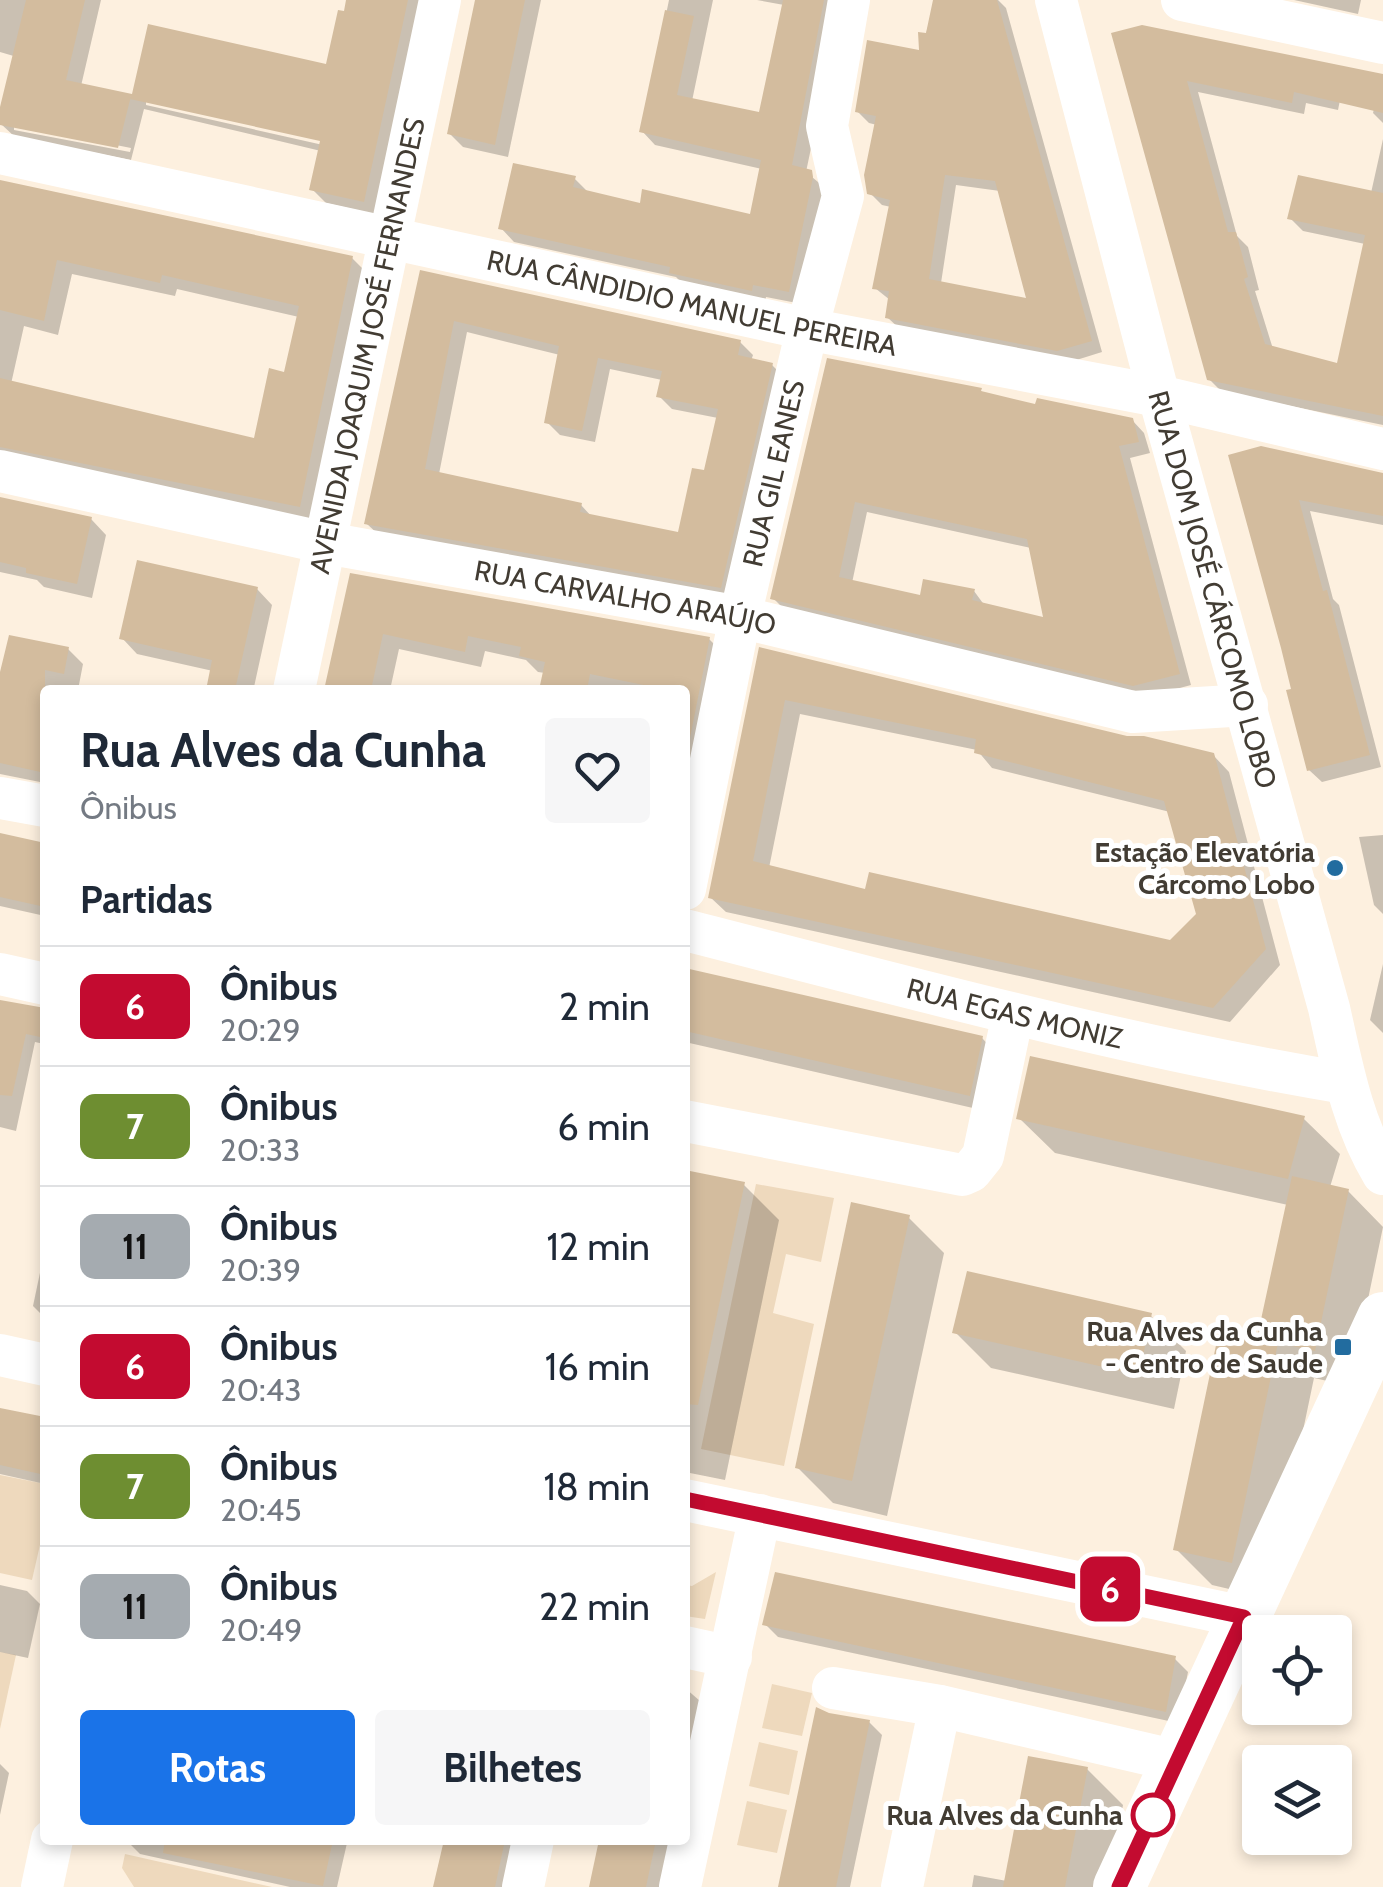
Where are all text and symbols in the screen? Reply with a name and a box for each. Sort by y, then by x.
street label: AVENIDA JOAQUIM JOSÉ FERNANDES [302,115,432,577]
street label: RUA CÂNDIDIO MANUEL PEREIRA [484,243,901,363]
street label: RUA GIL EANES [735,376,812,570]
street label: RUA DOM JOSÉ CÁRCOMO LOBO [1141,387,1284,792]
street label: RUA CARVALHO ARAÚJO [472,553,780,642]
button: heart [545,718,650,823]
text: Rua Alves da Cunha [80,721,486,779]
text: Ônibus [80,788,177,827]
place label: Estação Elevatória Cárcomo Lobo [1094,835,1315,901]
marker: Estação Elevatória Cárcomo Lobo [1324,857,1346,879]
text: Partidas [80,876,213,923]
text: Ônibus [220,963,337,1010]
street label: RUA EGAS MONIZ [903,971,1126,1056]
text: 2 min [559,983,650,1030]
text: 6 [125,985,145,1028]
text: 20:29 [220,1010,301,1049]
text: Ônibus [220,1083,337,1130]
text: 6 min [557,1103,650,1150]
text: 7 [126,1105,144,1148]
text: 20:33 [220,1130,300,1169]
text: Ônibus [220,1203,337,1250]
text: 12 min [547,1223,650,1270]
text: 11 [122,1225,148,1268]
text: 20:39 [220,1250,301,1289]
place label: Rua Alves da Cunha - Centro de Saude [1086,1314,1323,1380]
text: Ônibus [220,1323,337,1370]
marker: Rua Alves da Cunha - Centro de Saude [1332,1336,1354,1358]
text: 16 min [545,1343,650,1390]
text: 6 [125,1345,145,1388]
text: 20:43 [220,1370,302,1409]
text: Ônibus [220,1443,337,1490]
text: 18 min [543,1463,650,1510]
text: 7 [126,1465,144,1508]
text: 20:45 [220,1490,302,1529]
line badge: 6 [1078,1556,1142,1622]
text: Ônibus [220,1563,337,1610]
text: 6 [1100,1568,1120,1611]
text: 22 min [539,1583,650,1630]
text: 11 [122,1585,148,1628]
text: 20:49 [220,1610,302,1649]
map controls [1242,1615,1352,1855]
button: locate [1242,1615,1352,1725]
button: Rotas [80,1710,355,1825]
button: Bilhetes [375,1710,650,1825]
button: layers [1242,1745,1352,1855]
marker: Rua Alves da Cunha [1132,1794,1174,1836]
place label: Rua Alves da Cunha [886,1798,1123,1832]

